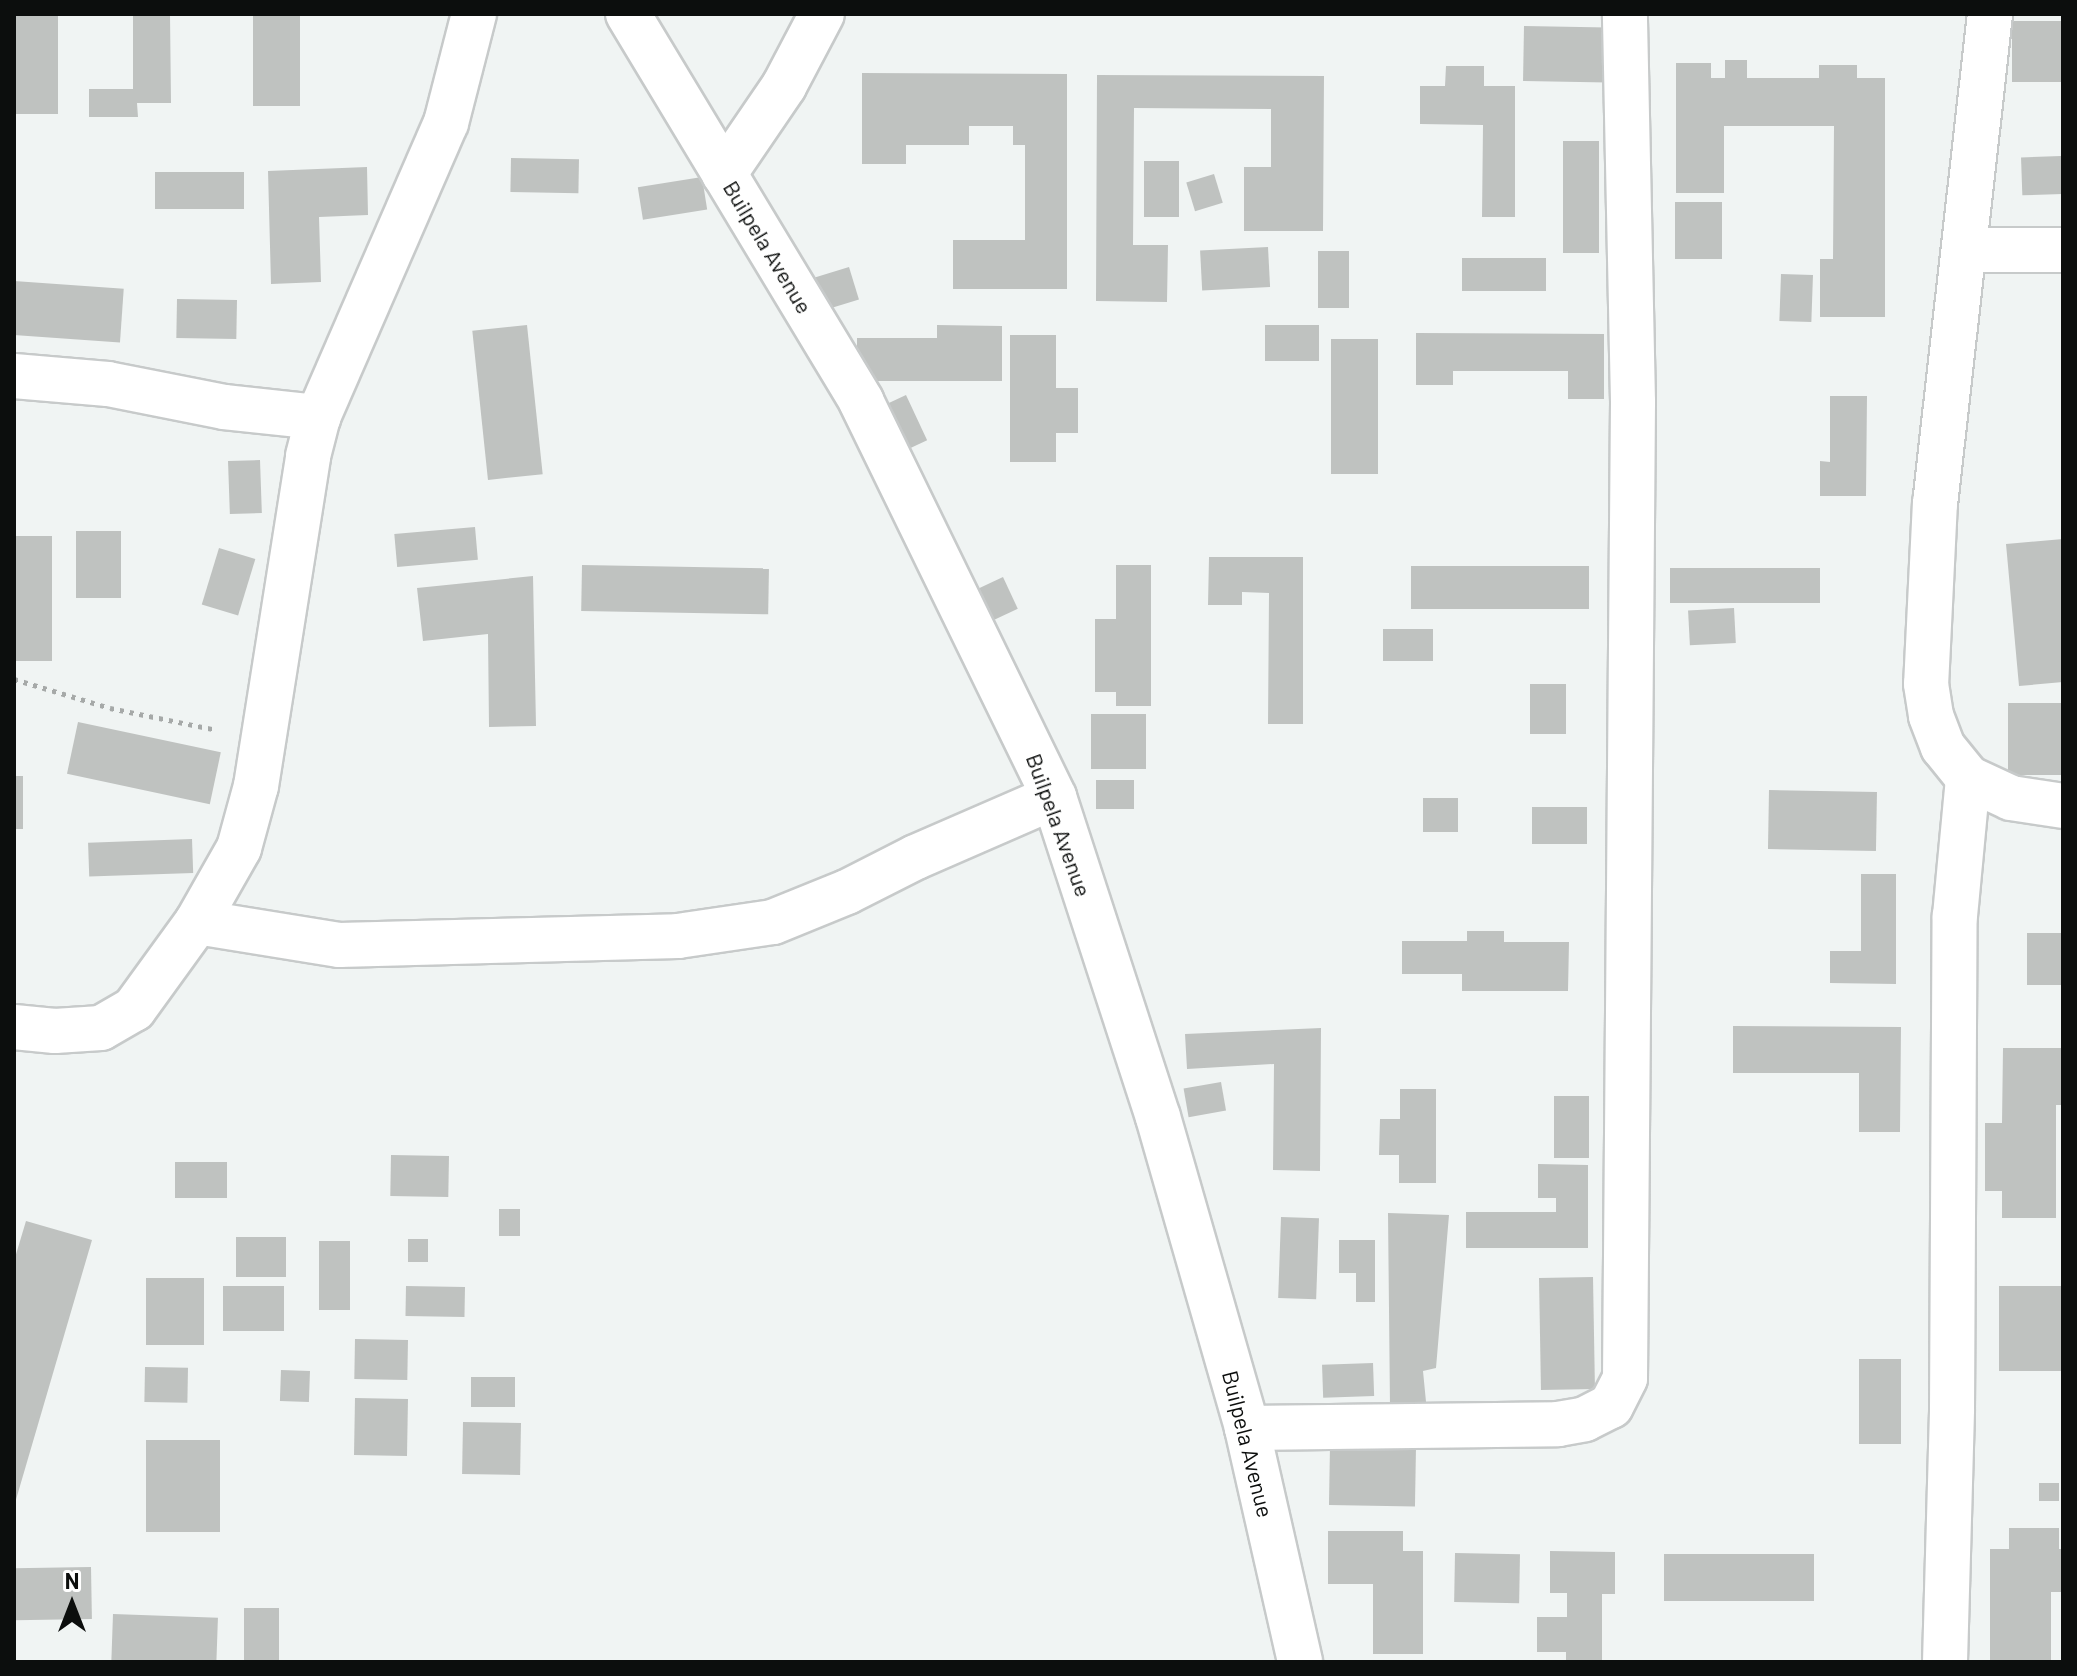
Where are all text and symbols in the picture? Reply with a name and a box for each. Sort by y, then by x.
street label: Builpela Avenue [718,176,818,318]
street label: Builpela Avenue [1021,750,1097,900]
street label: Builpela Avenue [1217,1368,1279,1520]
north arrow [32,1564,112,1644]
text: N [65,1567,79,1593]

